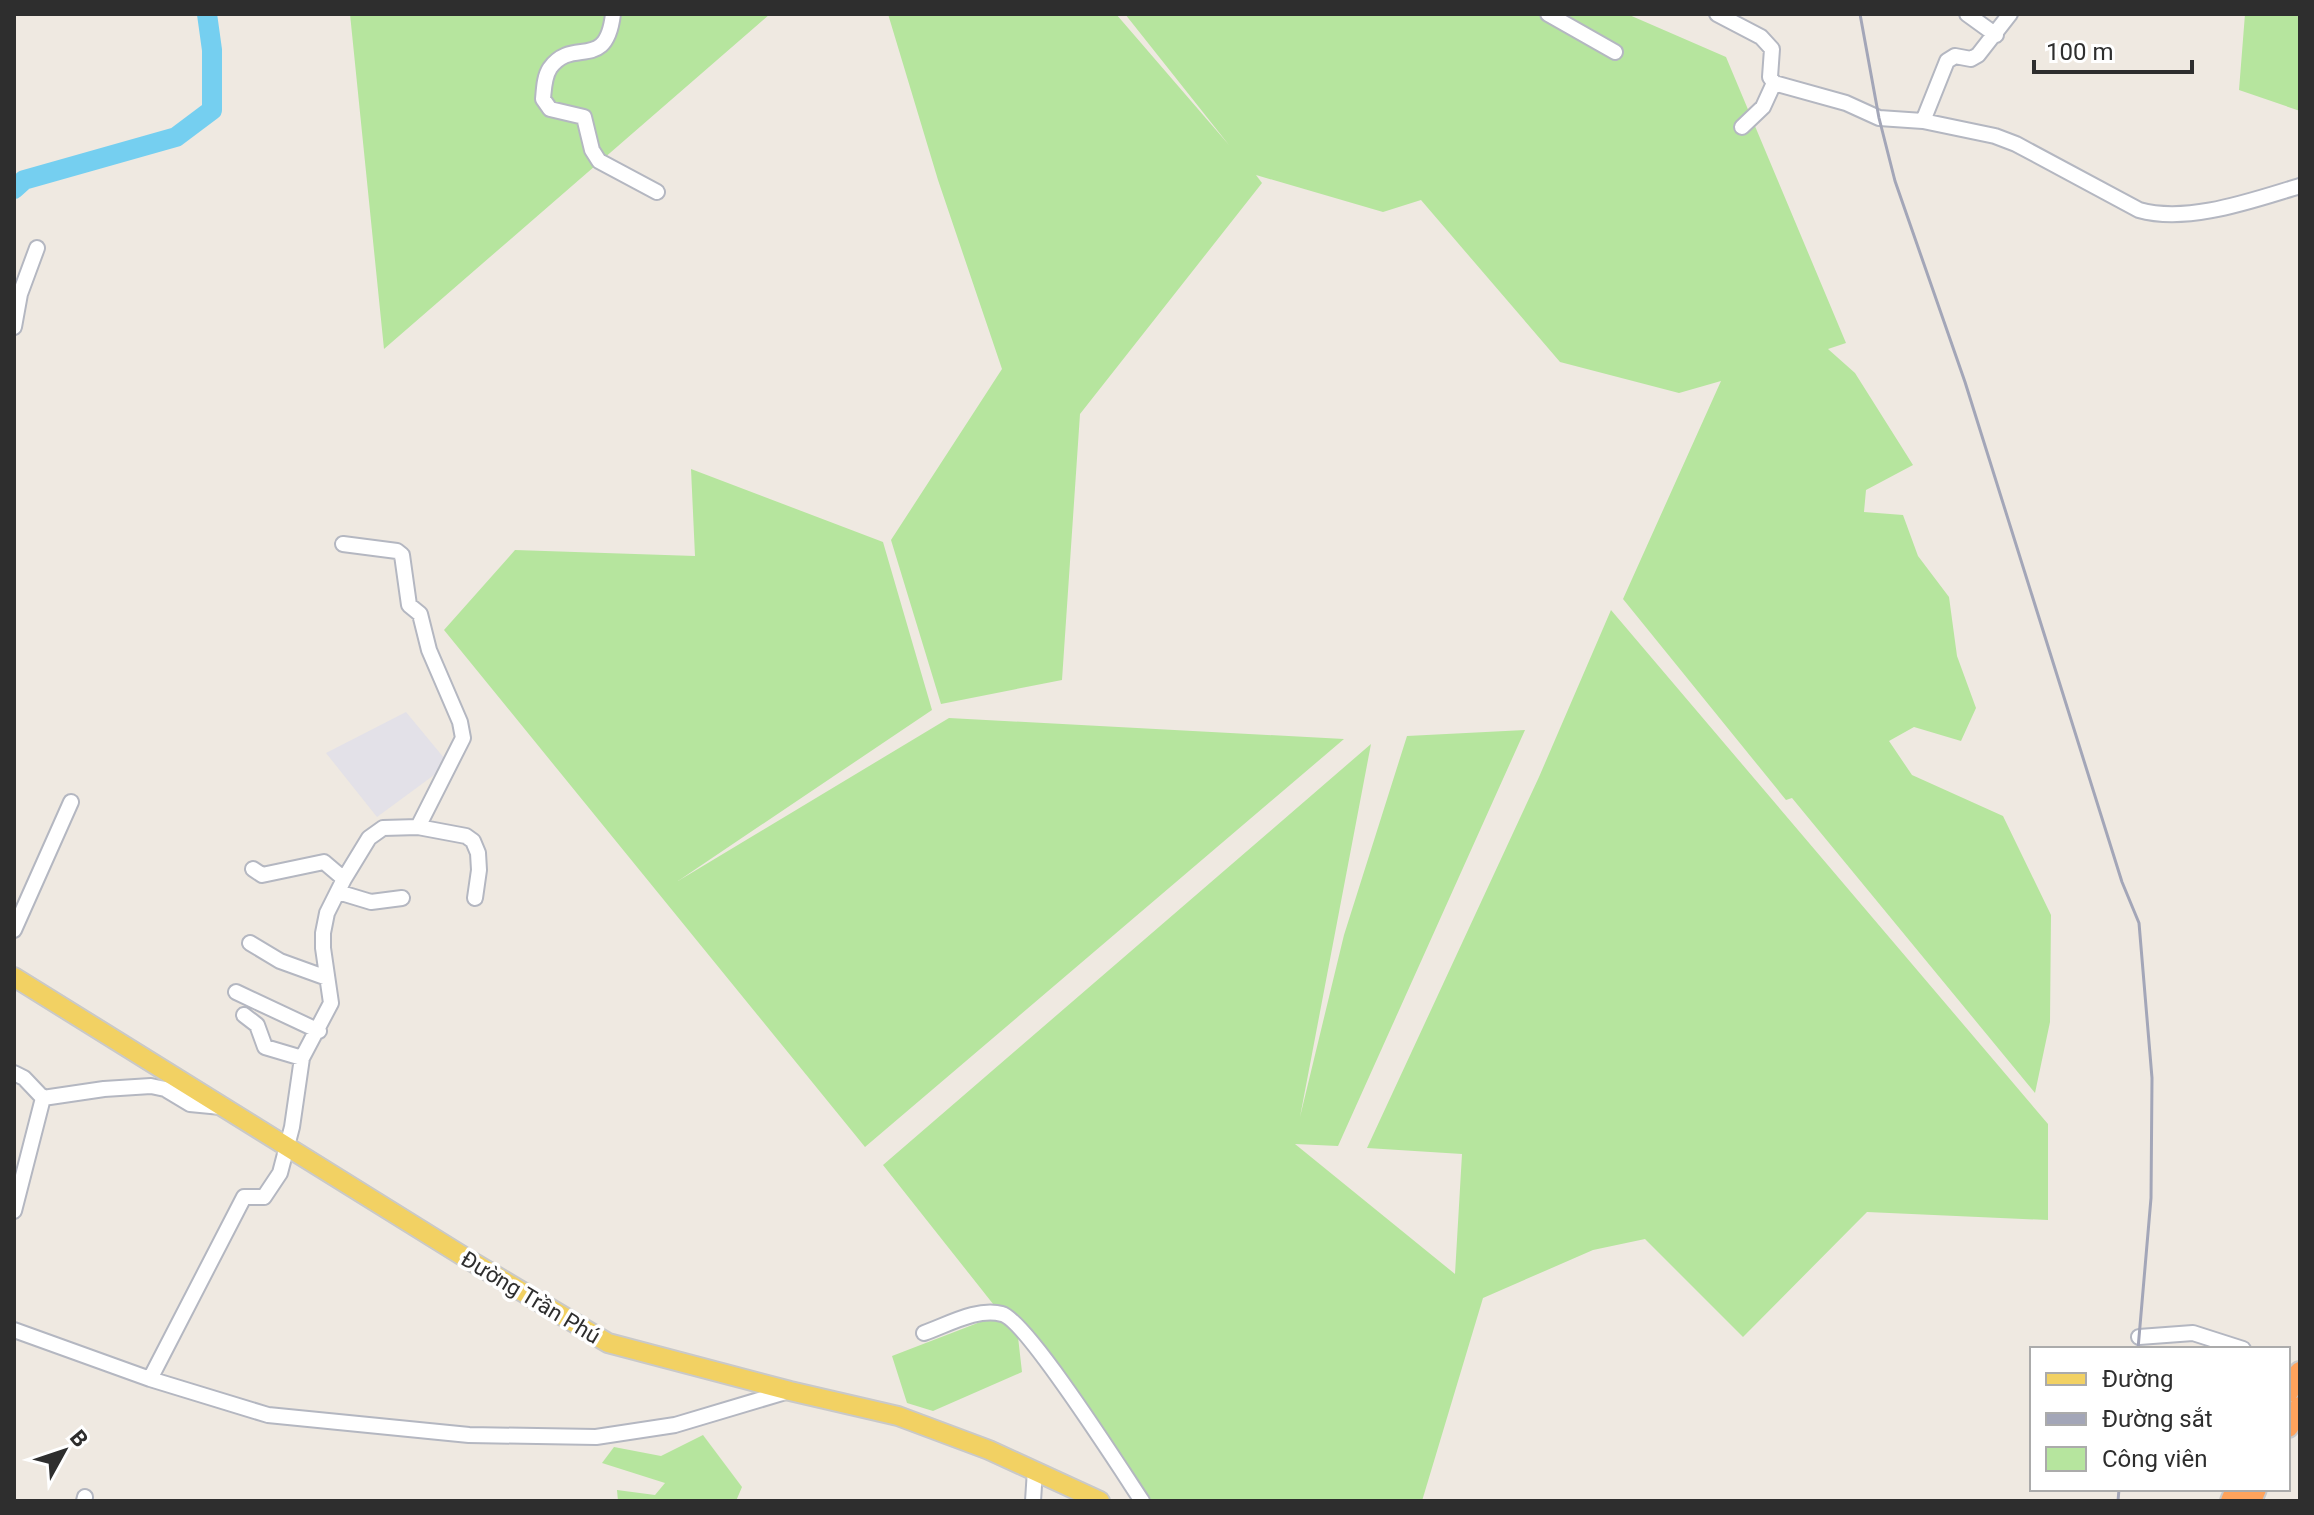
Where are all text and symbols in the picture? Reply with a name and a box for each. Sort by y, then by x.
scale bar [2034,24,2192,74]
text: 100 m [2046,38,2113,66]
street label: Đường Trần Phú [457,1246,605,1349]
legend [2030,1347,2290,1491]
text: Đường [2102,1365,2173,1393]
text: Đường sắt [2102,1405,2213,1433]
north arrow [24,1411,104,1491]
text: B [65,1425,93,1452]
text: Công viên [2102,1445,2207,1473]

